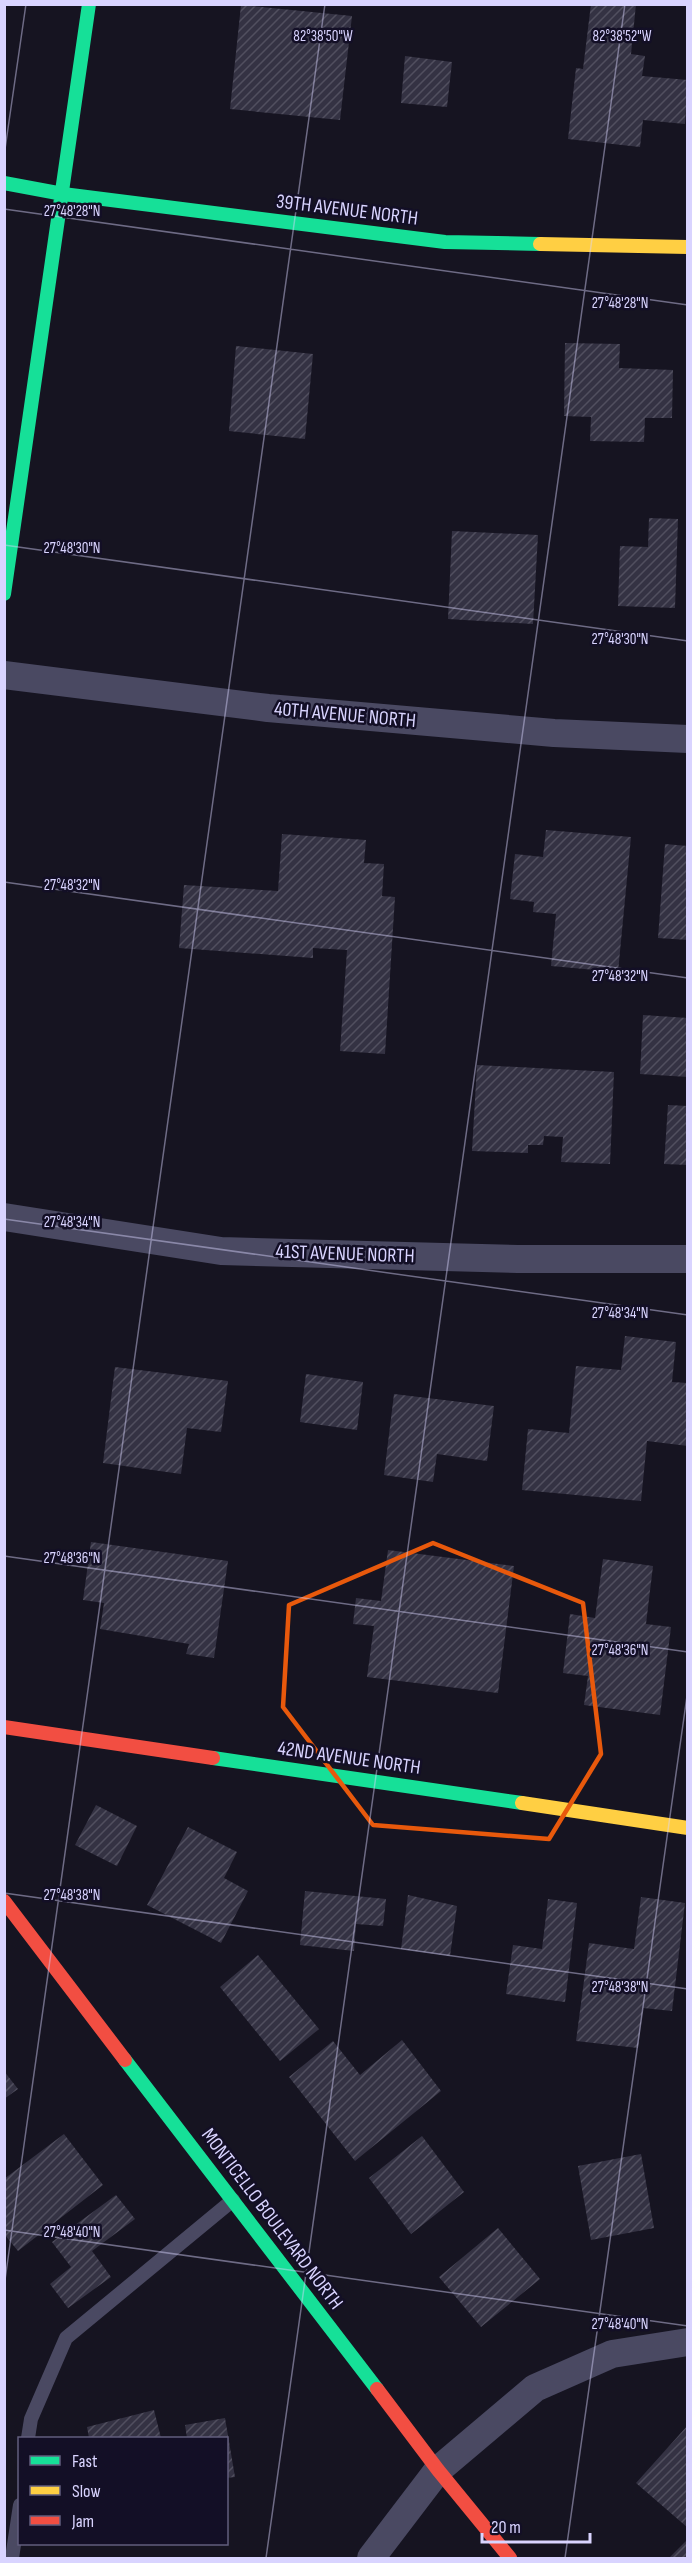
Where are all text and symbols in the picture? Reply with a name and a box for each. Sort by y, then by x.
text: 82°38'50"W [293,27,353,46]
text: 82°38'52"W [593,27,652,46]
street label: 39TH AVENUE NORTH [275,189,419,231]
text: 27°48'28"N [44,202,100,221]
text: 27°48'28"N [592,294,648,313]
text: 27°48'30"N [43,539,101,558]
text: 27°48'30"N [591,630,649,649]
street label: 40TH AVENUE NORTH [273,697,417,733]
text: 27°48'32"N [44,876,100,895]
text: 27°48'32"N [592,967,648,986]
text: 27°48'34"N [44,1213,100,1232]
street label: 41ST AVENUE NORTH [275,1240,415,1268]
text: 27°48'34"N [592,1304,648,1323]
text: 27°48'36"N [44,1549,100,1568]
text: 27°48'36"N [592,1641,648,1660]
street label: 42ND AVENUE NORTH [276,1736,422,1780]
text: 27°48'38"N [44,1886,100,1905]
text: 27°48'38"N [592,1978,648,1997]
street label: MONTICELLO BOULEVARD NORTH [196,2124,348,2314]
text: 27°48'40"N [43,2223,101,2242]
text: 27°48'40"N [591,2315,649,2334]
legend [18,2437,228,2545]
text: Fast [72,2451,98,2472]
text: Slow [72,2481,101,2502]
scale bar [482,2506,590,2544]
text: Jam [71,2511,94,2532]
text: 20 m [491,2517,521,2538]

